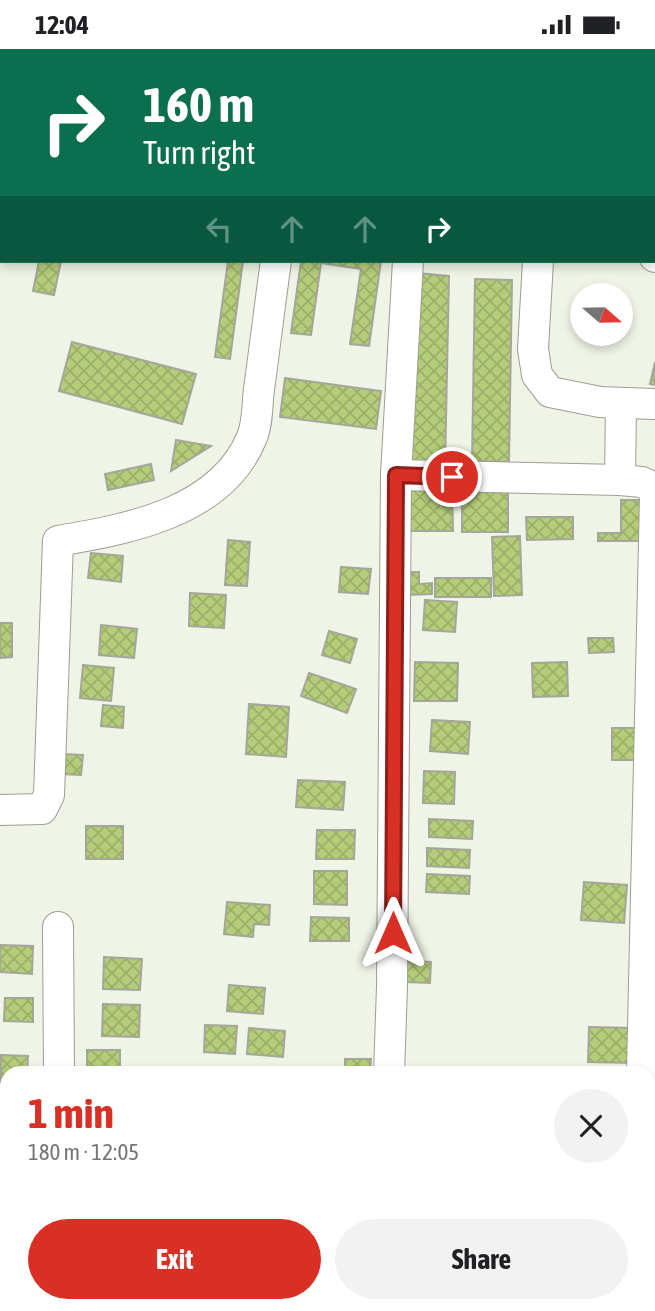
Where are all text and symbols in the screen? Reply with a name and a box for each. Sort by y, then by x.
text: 12:04 [35,10,89,40]
text: 160 m [143,76,254,132]
icon: right [28,77,119,168]
text: Turn right [143,134,256,171]
icon: left [200,210,238,248]
icon: ahead [273,210,311,248]
icon: ahead [346,210,384,248]
icon: right [419,210,457,248]
north arrow [570,283,634,347]
map controls [570,283,633,346]
pin [422,447,482,507]
icon: arrive [433,458,471,496]
position arrow [356,896,430,970]
text: 1 min [28,1089,114,1137]
button: close [554,1089,628,1163]
text: 180 m · 12:05 [28,1139,139,1165]
button: Exit [28,1219,321,1299]
button: Share [335,1219,628,1299]

